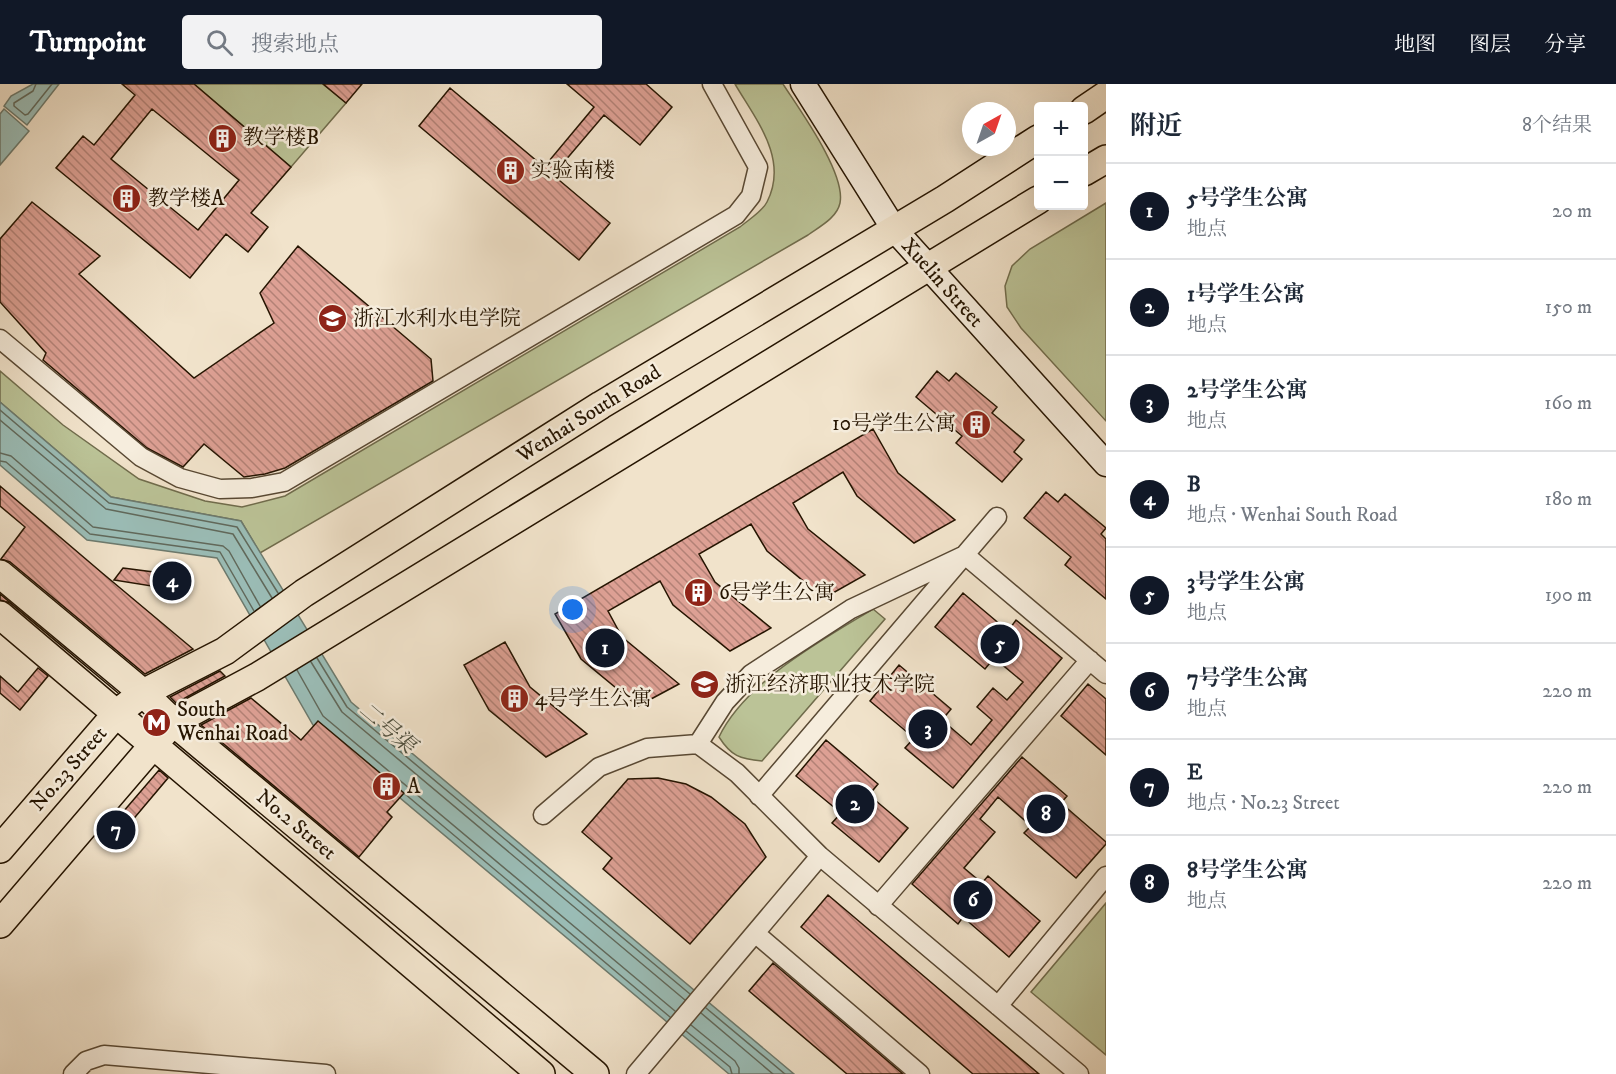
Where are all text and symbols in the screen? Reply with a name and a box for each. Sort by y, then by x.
search box [182,15,602,69]
text: Turnpoint [30,25,146,60]
icon: search [203,26,236,59]
text: 搜索地点 [251,31,339,58]
text: 地图 [1394,32,1436,58]
text: 图层 [1469,32,1511,58]
text: 分享 [1544,32,1586,58]
north arrow [962,102,1016,156]
map controls [1034,102,1088,210]
button: + [1034,102,1088,156]
text: 附近 [1130,110,1182,143]
text: 8个结果 [1522,113,1592,138]
building icon: 教学楼B [206,122,238,154]
place label: 教学楼B [243,125,319,151]
building icon: 实验南楼 [494,155,526,187]
button: − [1034,156,1088,210]
place label: 实验南楼 [531,158,615,184]
building icon: 教学楼A [111,183,143,215]
text: 5号学生公寓 [1187,185,1308,212]
place label: 教学楼A [148,186,225,212]
text: 1 [1146,199,1153,224]
text: 20 m [1552,199,1592,224]
text: 地点 [1187,217,1227,242]
street label: Xuelin Street [895,233,989,333]
text: 1号学生公寓 [1187,281,1305,308]
text: 2 [1145,295,1154,320]
text: 150 m [1545,295,1592,320]
school or university icon: 浙江水利水电学院 [316,303,348,335]
place label: 浙江水利水电学院 [353,306,521,332]
text: 地点 [1187,313,1227,338]
street label: Wenhai South Road [511,359,666,469]
text: 2号学生公寓 [1187,377,1308,404]
text: 3 [1146,391,1153,416]
text: 160 m [1544,391,1592,416]
building icon: 10号学生公寓 [961,408,993,440]
text: 地点 [1187,409,1227,434]
place label: 10号学生公寓 [832,411,956,437]
text: B [1187,471,1201,498]
text: 4 [1144,487,1155,512]
text: 180 m [1545,487,1592,512]
text: 地点 · Wenhai South Road [1187,503,1397,528]
pin: 4 [152,558,192,604]
text: 3号学生公寓 [1187,569,1305,596]
building icon: 6号学生公寓 [682,577,714,609]
place label: 6号学生公寓 [719,580,835,606]
text: 5 [1145,583,1154,608]
text: 190 m [1545,583,1592,608]
your location [558,595,587,624]
text: 地点 [1187,601,1227,626]
pin: 5 [980,622,1020,666]
pin: 1 [586,626,624,670]
text: 7号学生公寓 [1187,665,1309,692]
school or university icon: 浙江经济职业技术学院 [688,669,720,701]
place label: 浙江经济职业技术学院 [725,672,935,698]
text: 6 [1144,679,1155,704]
text: 220 m [1542,679,1592,704]
building icon: 4号学生公寓 [498,683,530,715]
place label: 4号学生公寓 [535,686,652,712]
water label: 二号渠 [353,696,423,761]
place label: South Wenhai Road [176,697,289,747]
text: 地点 [1187,697,1227,722]
metro station icon: South Wenhai Road [140,706,172,738]
pin: 3 [908,706,948,752]
street label: No.23 Street [25,721,113,817]
text: E [1187,759,1203,786]
building icon: A [370,771,402,803]
place label: A [407,774,421,800]
text: 7 [1144,775,1155,800]
text: 220 m [1542,775,1592,800]
pin: 2 [836,782,874,826]
street label: No.2 Street [251,784,342,866]
text: 地点 · No.23 Street [1187,791,1340,816]
pin: 8 [1026,792,1066,836]
pin: 7 [96,808,136,852]
text: 8号学生公寓 [1187,857,1308,884]
text: 8 [1144,871,1155,896]
text: 220 m [1542,871,1592,896]
pin: 6 [954,878,992,922]
text: 地点 [1187,889,1227,914]

